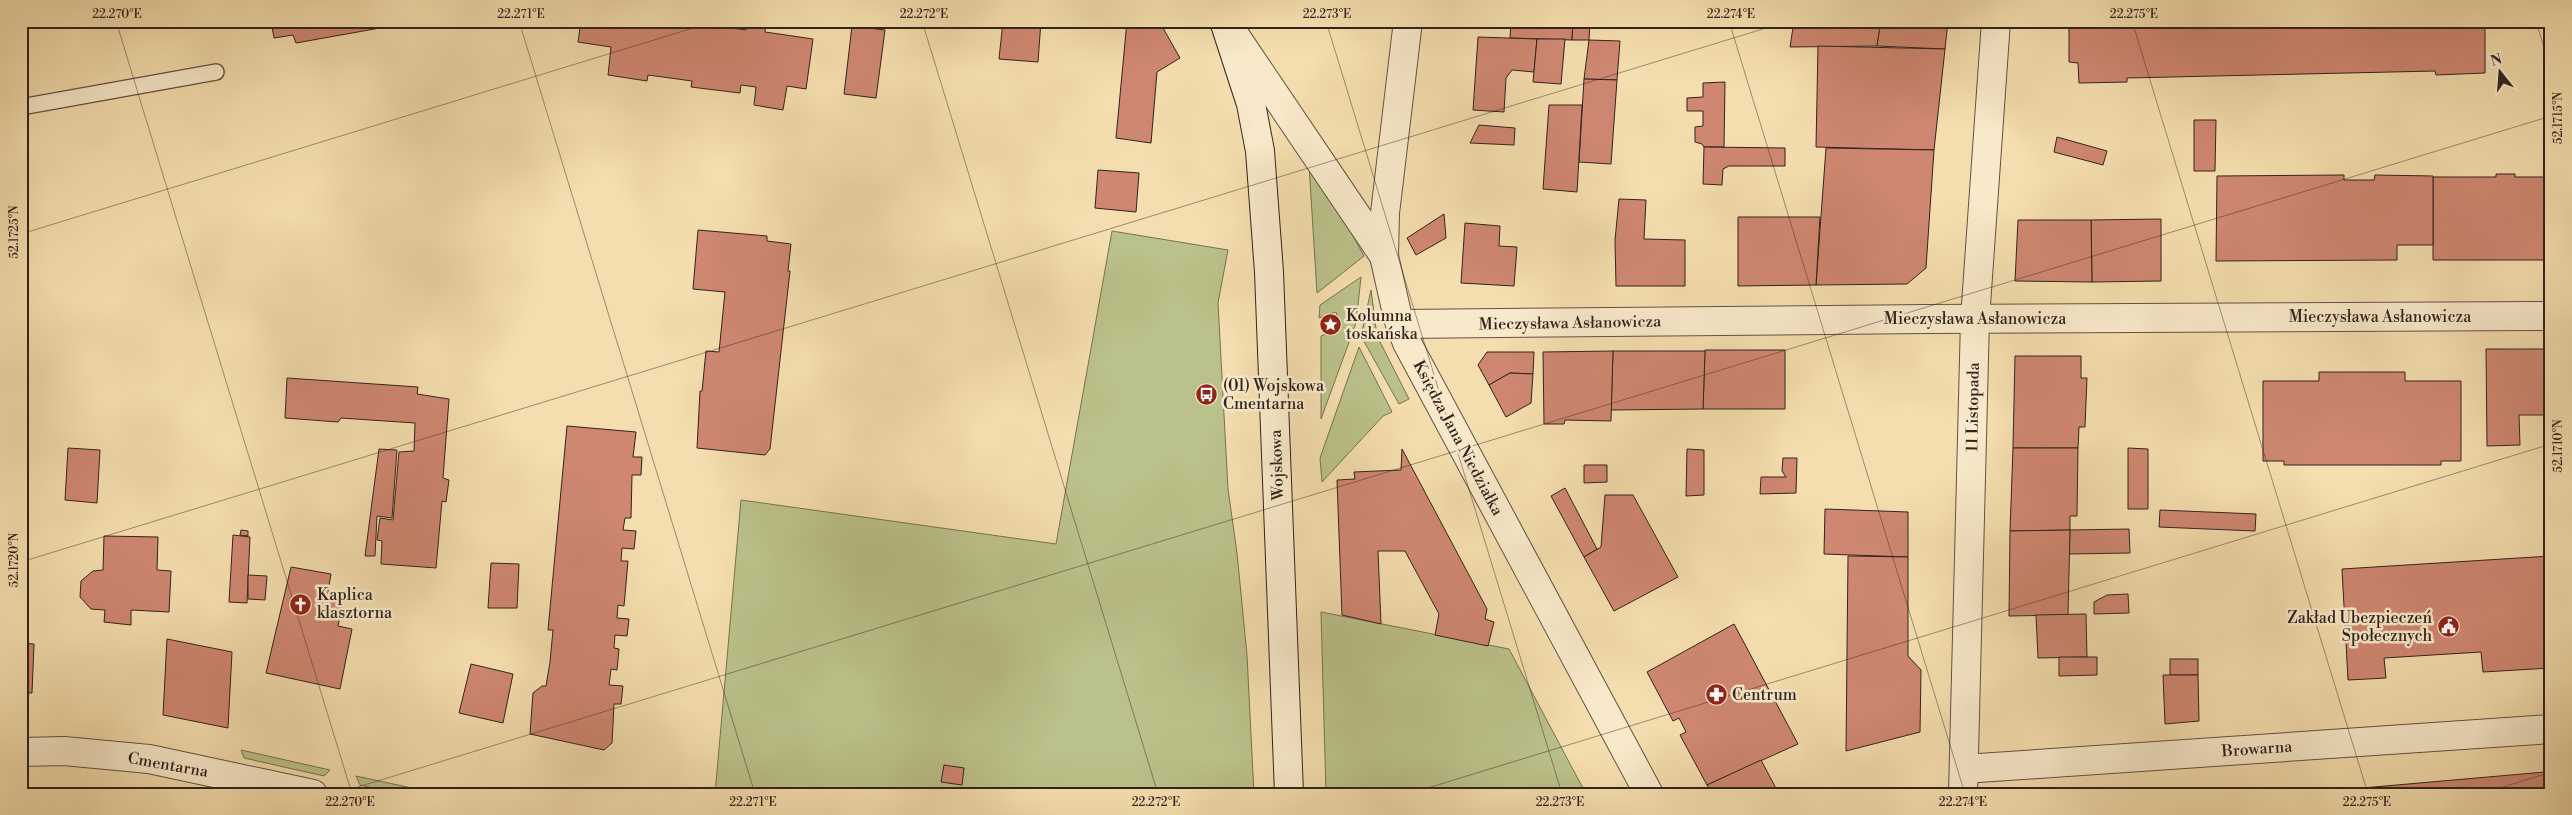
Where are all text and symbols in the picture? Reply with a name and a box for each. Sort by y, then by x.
text: 22.270°E [92,7,142,22]
text: 22.271°E [497,7,545,22]
text: 22.272°E [900,7,948,22]
text: 22.273°E [1303,7,1351,22]
text: 22.274°E [1707,7,1755,22]
text: 22.275°E [2110,7,2158,22]
north arrow [2474,48,2524,98]
text: N [2489,50,2504,71]
text: 52.1715°N [2551,92,2566,144]
text: 52.1725°N [7,205,22,259]
place label: Kolumna toskańska [1346,306,1419,344]
street label: Mieczysława Asłanowicza [2289,307,2472,327]
street label: Mieczysława Asłanowicza [1884,309,2067,329]
street label: Mieczysława Asłanowicza [1479,311,1662,335]
place icon: Kolumna toskańska [1318,313,1342,337]
street label: Księdza Jana Niedziałka [1409,357,1508,520]
street label: 11 Listopada [1962,361,1984,452]
place label: (01) Wojskowa Cmentarna [1223,376,1325,414]
bus stop icon: (01) Wojskowa Cmentarna [1195,383,1219,407]
text: 52.1710°N [2551,419,2566,473]
street label: Wojskowa [1266,428,1288,502]
text: 52.1720°N [7,532,22,587]
place label: Kaplica klasztorna [317,585,393,623]
church icon: Kaplica klasztorna [289,592,313,616]
place label: Zakład Ubezpieczeń Społecznych [2287,608,2432,646]
public building icon: Zakład Ubezpieczeń Społecznych [2436,615,2460,639]
pharmacy icon: Centrum [1704,683,1728,707]
place label: Centrum [1732,685,1797,705]
street label: Browarna [2220,736,2294,762]
street label: Cmentarna [126,748,211,782]
text: 22.270°E [325,795,375,810]
text: 22.271°E [729,795,777,810]
text: 22.272°E [1132,795,1180,810]
text: 22.273°E [1536,795,1584,810]
text: 22.274°E [1939,795,1987,810]
text: 22.275°E [2343,795,2391,810]

